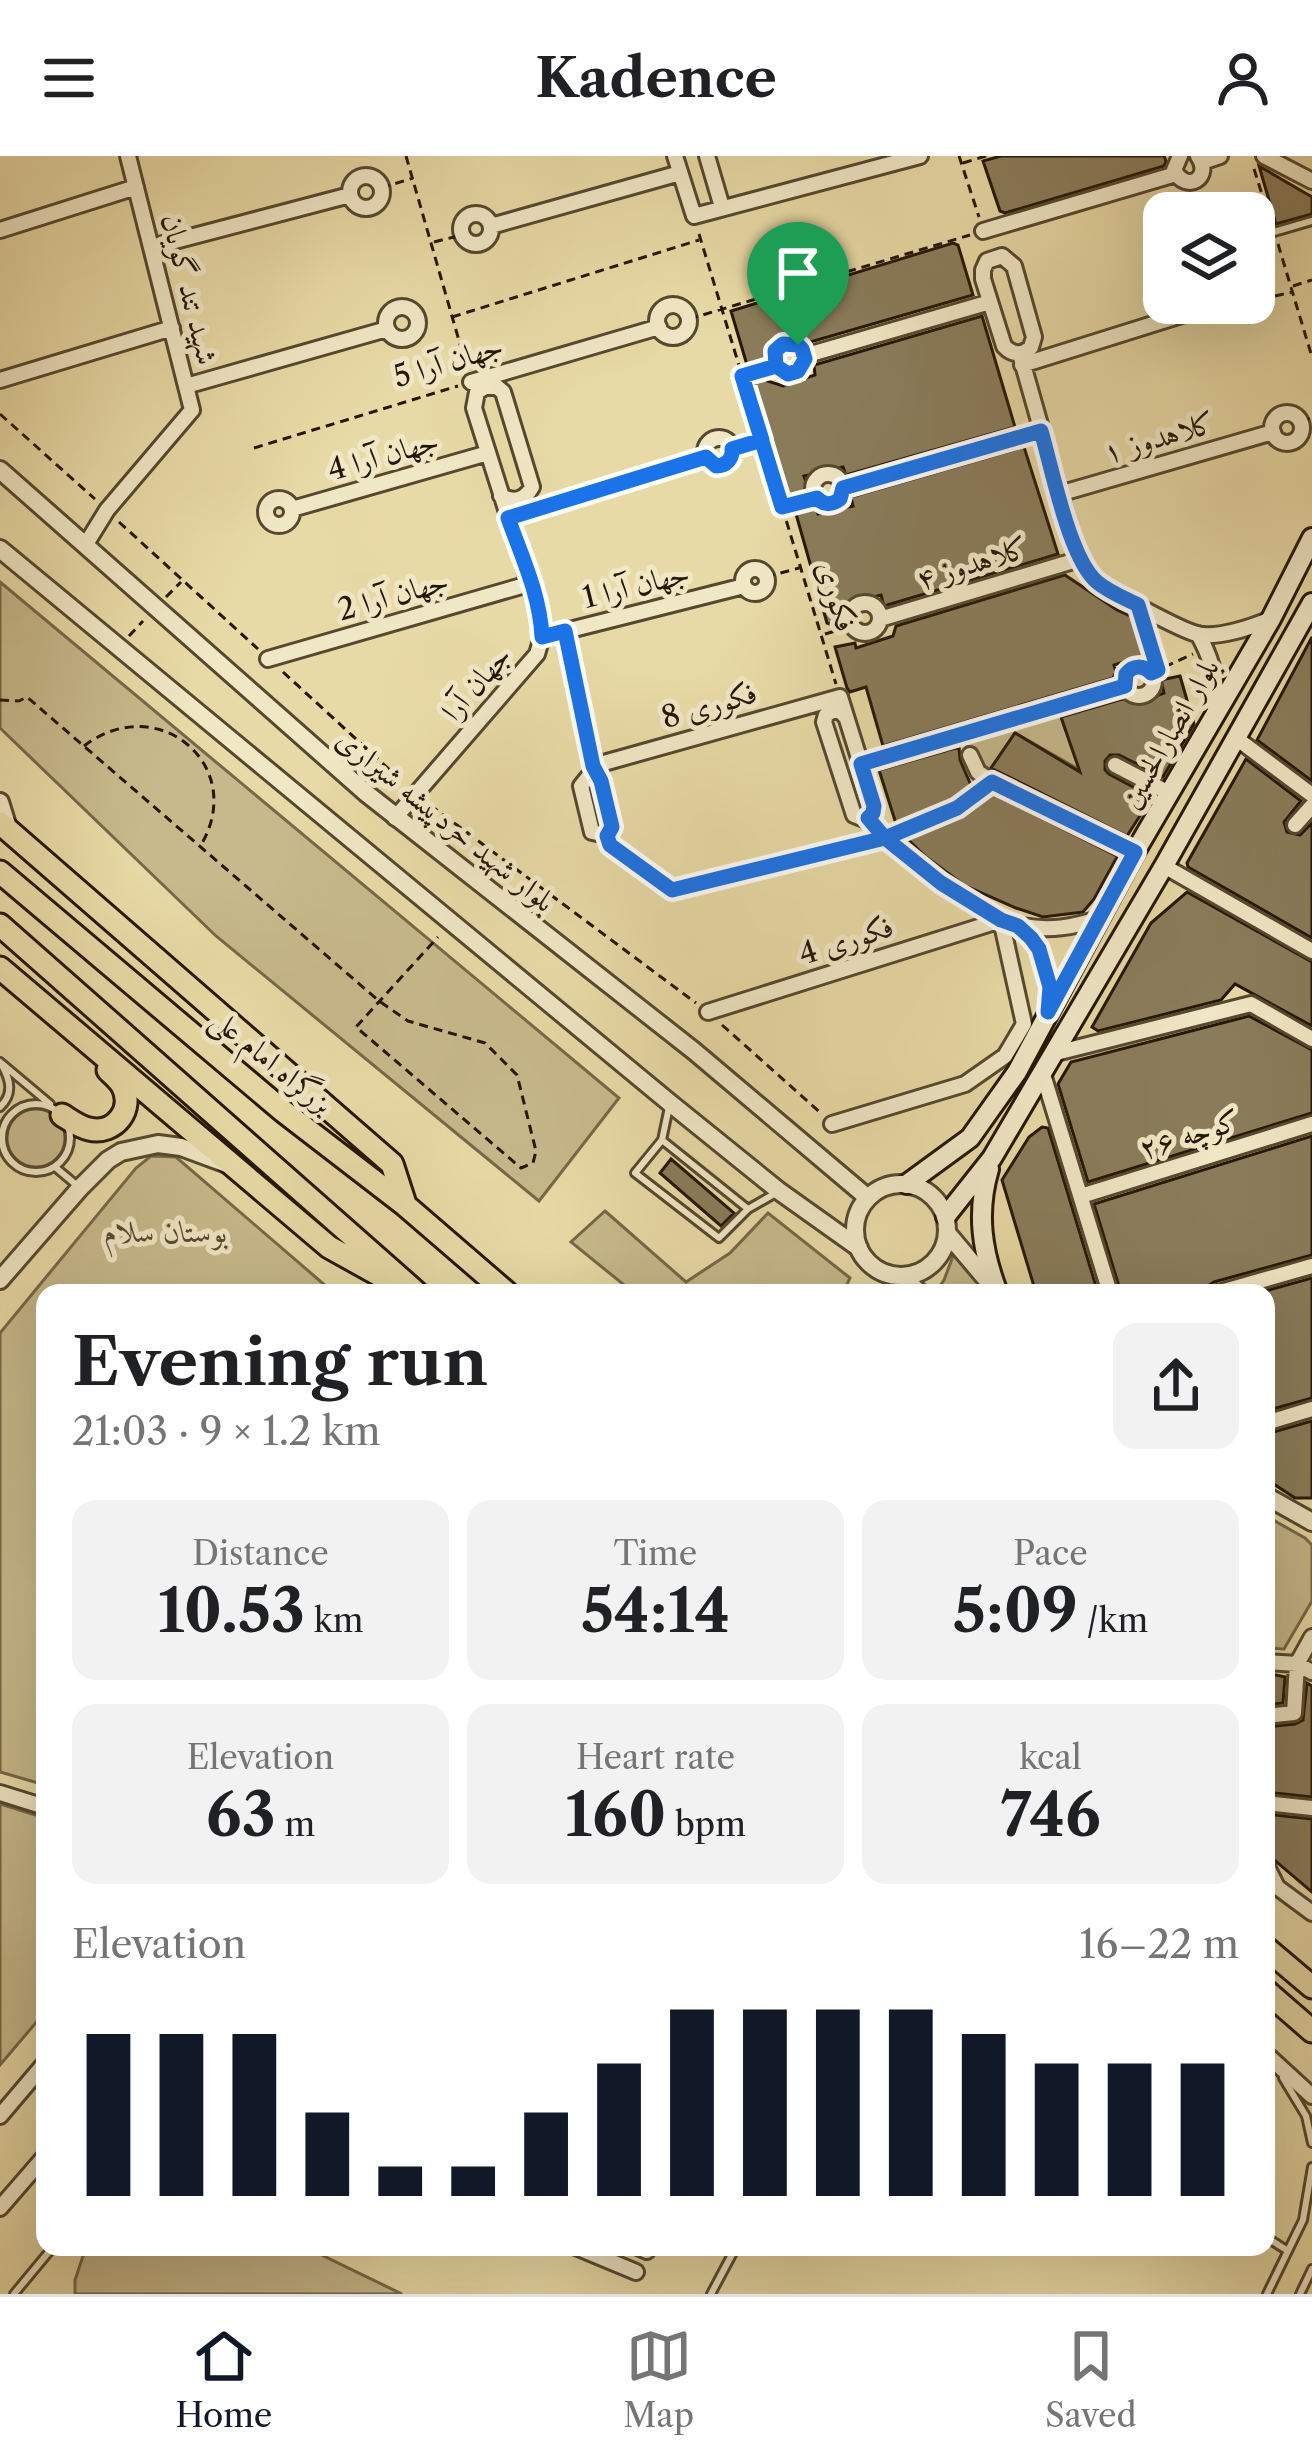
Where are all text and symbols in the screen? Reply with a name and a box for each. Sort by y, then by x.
icon: menu [36,45,102,111]
text: Kadence [535,45,777,111]
icon: person [1210,45,1276,111]
map controls [1143,192,1275,324]
button: layers [1143,192,1275,324]
street label: شهید تند گویان [152,210,227,368]
pin [747,222,849,345]
icon: arrive [765,240,831,306]
street label: جهان آرا 5 [389,327,507,395]
street label: کلاهدوز ۱ [1099,403,1219,471]
street label: جهان آرا 4 [323,422,443,488]
street label: کلاهدوز ۴ [912,529,1032,597]
street label: جهان آرا 1 [579,554,693,616]
street label: فکوری [808,556,865,636]
street label: جهان آرا 2 [333,562,453,628]
street label: جهان آرا [433,638,519,728]
street label: بلوار انصارالحسین [1111,651,1227,815]
street label: فکوری 8 [657,674,761,737]
street label: بلوار شهید خردپیشه شیرازی [328,720,563,921]
street label: فکوری 4 [794,907,898,974]
street label: بزرگراه امام علی [198,1000,341,1128]
street label: کوچه ۲۶ [1134,1101,1244,1170]
park label: بوستان سلام [104,1213,228,1258]
text: Evening run [72,1321,488,1402]
button: share [1113,1323,1239,1449]
text: 21:03 · 9 × 1.2 km [72,1407,381,1455]
text: Distance [192,1533,329,1574]
text: Time [614,1533,697,1574]
text: Pace [1013,1533,1088,1574]
text: 10.53 [157,1574,305,1648]
text: 54:14 [581,1574,730,1648]
text: 5:09 [953,1574,1078,1648]
text: km [305,1600,364,1641]
text: /km [1078,1600,1148,1641]
text: Elevation [187,1737,334,1778]
text: Heart rate [576,1737,735,1778]
text: kcal [1019,1737,1082,1778]
text: 63 [206,1778,276,1852]
text: 160 [565,1778,666,1852]
text: 746 [1000,1778,1101,1852]
text: m [276,1804,315,1845]
text: bpm [666,1804,746,1845]
text: Elevation [72,1920,246,1968]
text: 16–22 m [1079,1920,1239,1968]
tab: Home [175,2323,272,2436]
tab: Map [623,2323,694,2436]
tab: Saved [1045,2323,1137,2436]

